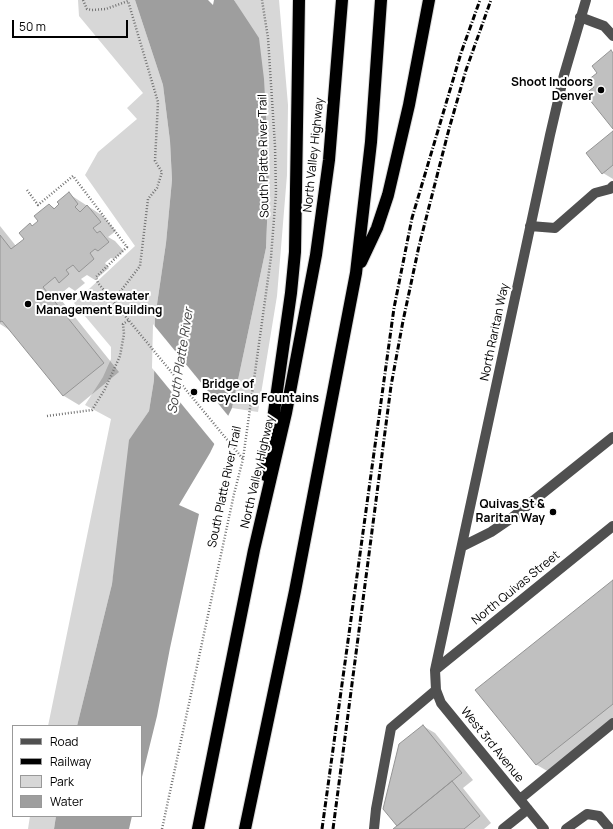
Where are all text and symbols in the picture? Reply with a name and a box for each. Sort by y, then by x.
scale bar [14,12,130,38]
text: 50 m [19,18,46,35]
place label: Shoot Indoors Denver [511,76,593,104]
marker: Shoot Indoors Denver [596,85,606,95]
street label: South Platte River Trail [256,94,272,218]
street label: North Valley Highway [301,97,327,213]
street label: North Raritan Way [478,282,512,382]
place label: Denver Wastewater Management Building [36,290,162,318]
marker: Denver Wastewater Management Building [23,299,33,309]
water label: South Platte River [165,307,197,415]
place label: Bridge of Recycling Fountains [202,378,319,406]
marker: Bridge of Recycling Fountains [189,387,199,397]
street label: North Valley Highway [238,414,278,530]
street label: South Platte River Trail [205,425,245,549]
place label: Quivas St & Raritan Way [476,498,545,526]
marker: Quivas St & Raritan Way [548,507,558,517]
street label: North Quivas Street [469,548,563,628]
street label: West 3rd Avenue [457,705,527,785]
legend [12,725,142,817]
text: Road [50,733,78,750]
text: Railway [50,753,91,770]
text: Park [50,773,74,790]
text: Water [50,793,83,810]

